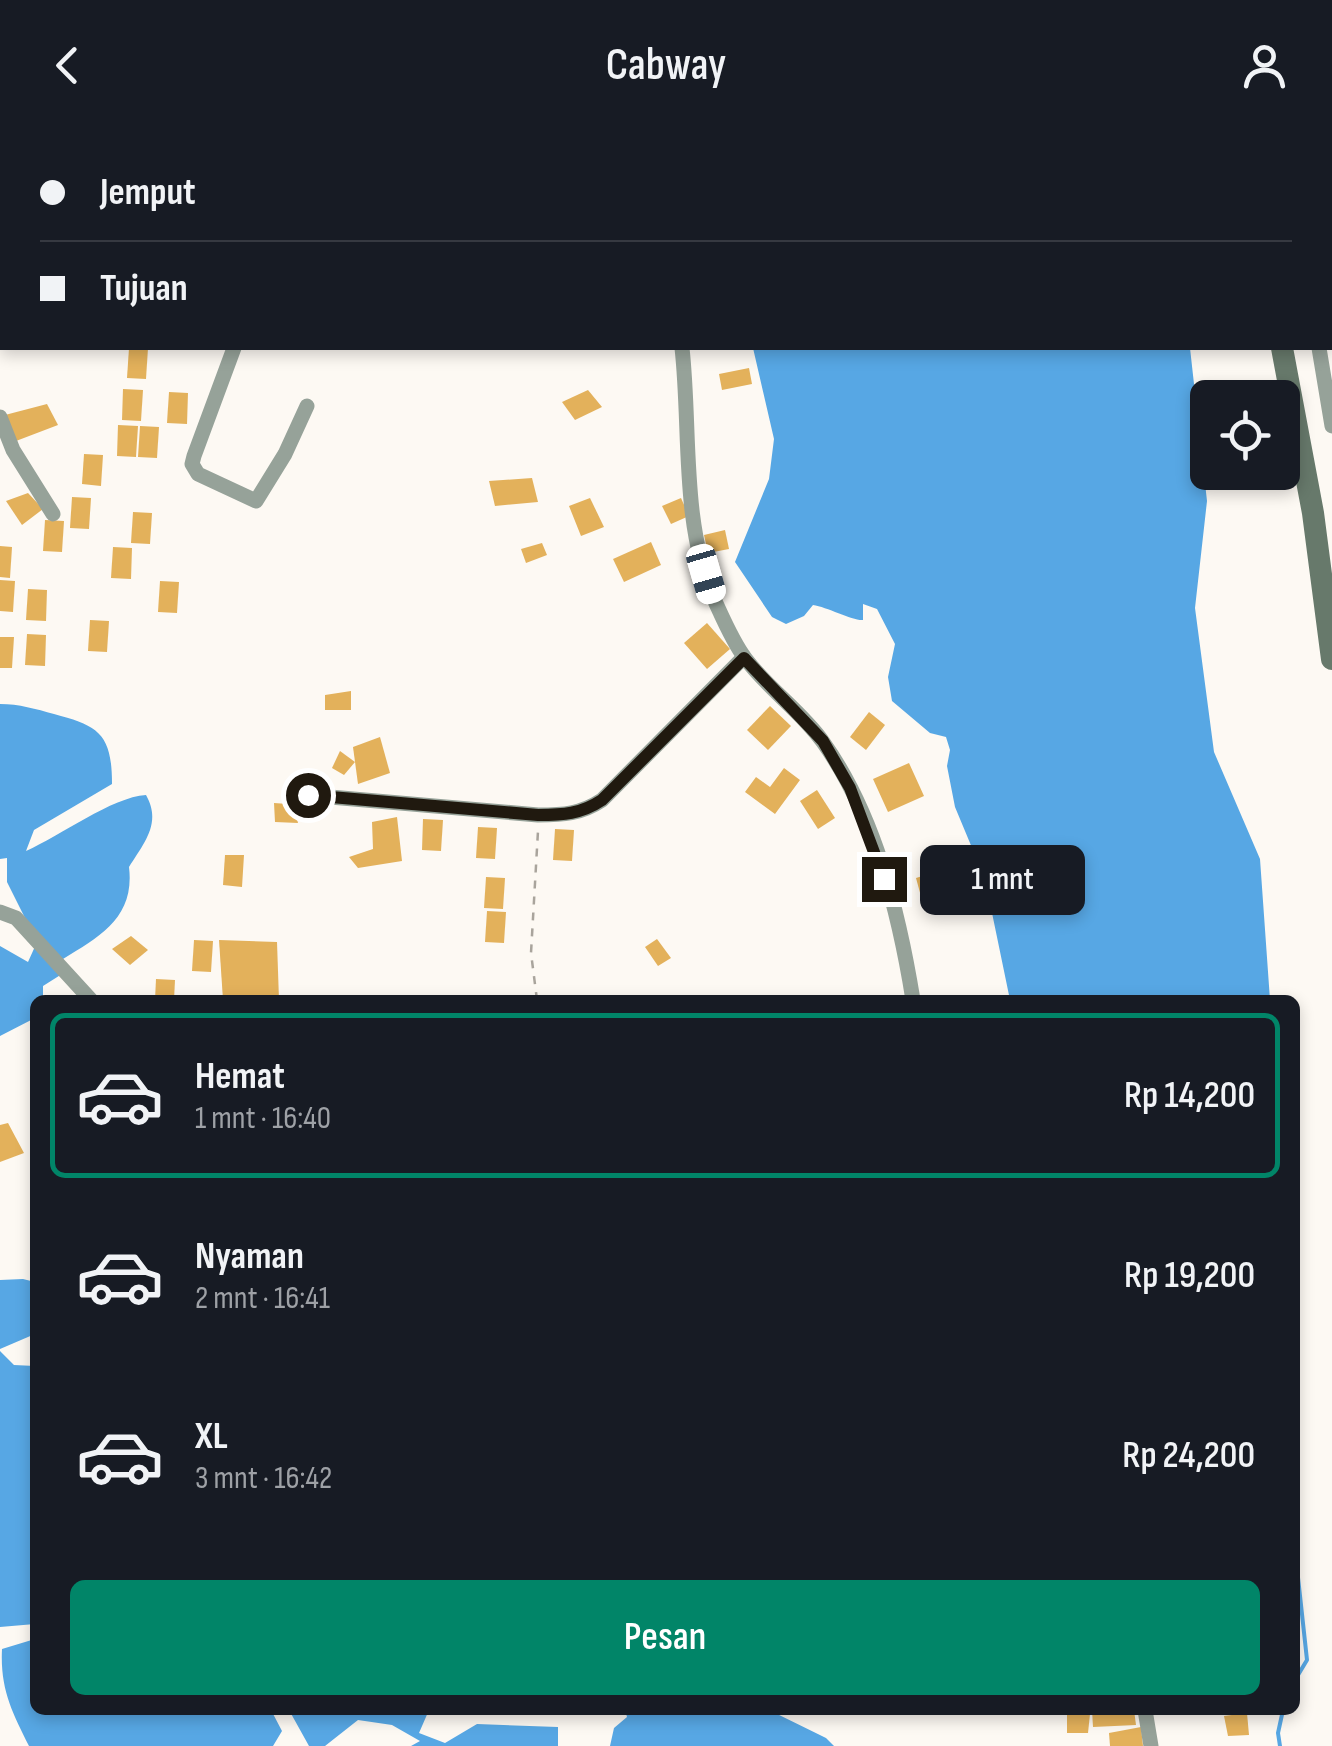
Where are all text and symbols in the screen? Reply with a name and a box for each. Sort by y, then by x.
icon: back [40,38,95,93]
text: Cabway [606,38,726,93]
icon: person [1237,38,1292,93]
text: Jemput [100,170,196,215]
text: Tujuan [100,266,188,311]
map controls [1190,380,1300,490]
button: locate [1190,380,1300,490]
car [683,541,729,607]
route start [286,773,331,818]
callout: 1 mnt [919,844,1084,914]
route end [862,857,907,902]
text: 1 mnt [971,860,1034,899]
icon: car [75,1051,165,1141]
text: Hemat [195,1054,285,1099]
text: Rp 14,200 [1124,1073,1255,1118]
text: 1 mnt · 16:40 [195,1099,331,1138]
icon: car [75,1231,165,1321]
text: Nyaman [195,1234,304,1279]
text: Rp 19,200 [1124,1253,1255,1298]
text: 2 mnt · 16:41 [195,1279,330,1318]
icon: car [75,1411,165,1501]
text: XL [195,1414,228,1459]
text: Rp 24,200 [1122,1433,1255,1478]
text: 3 mnt · 16:42 [195,1459,332,1498]
button: Pesan [70,1580,1260,1695]

